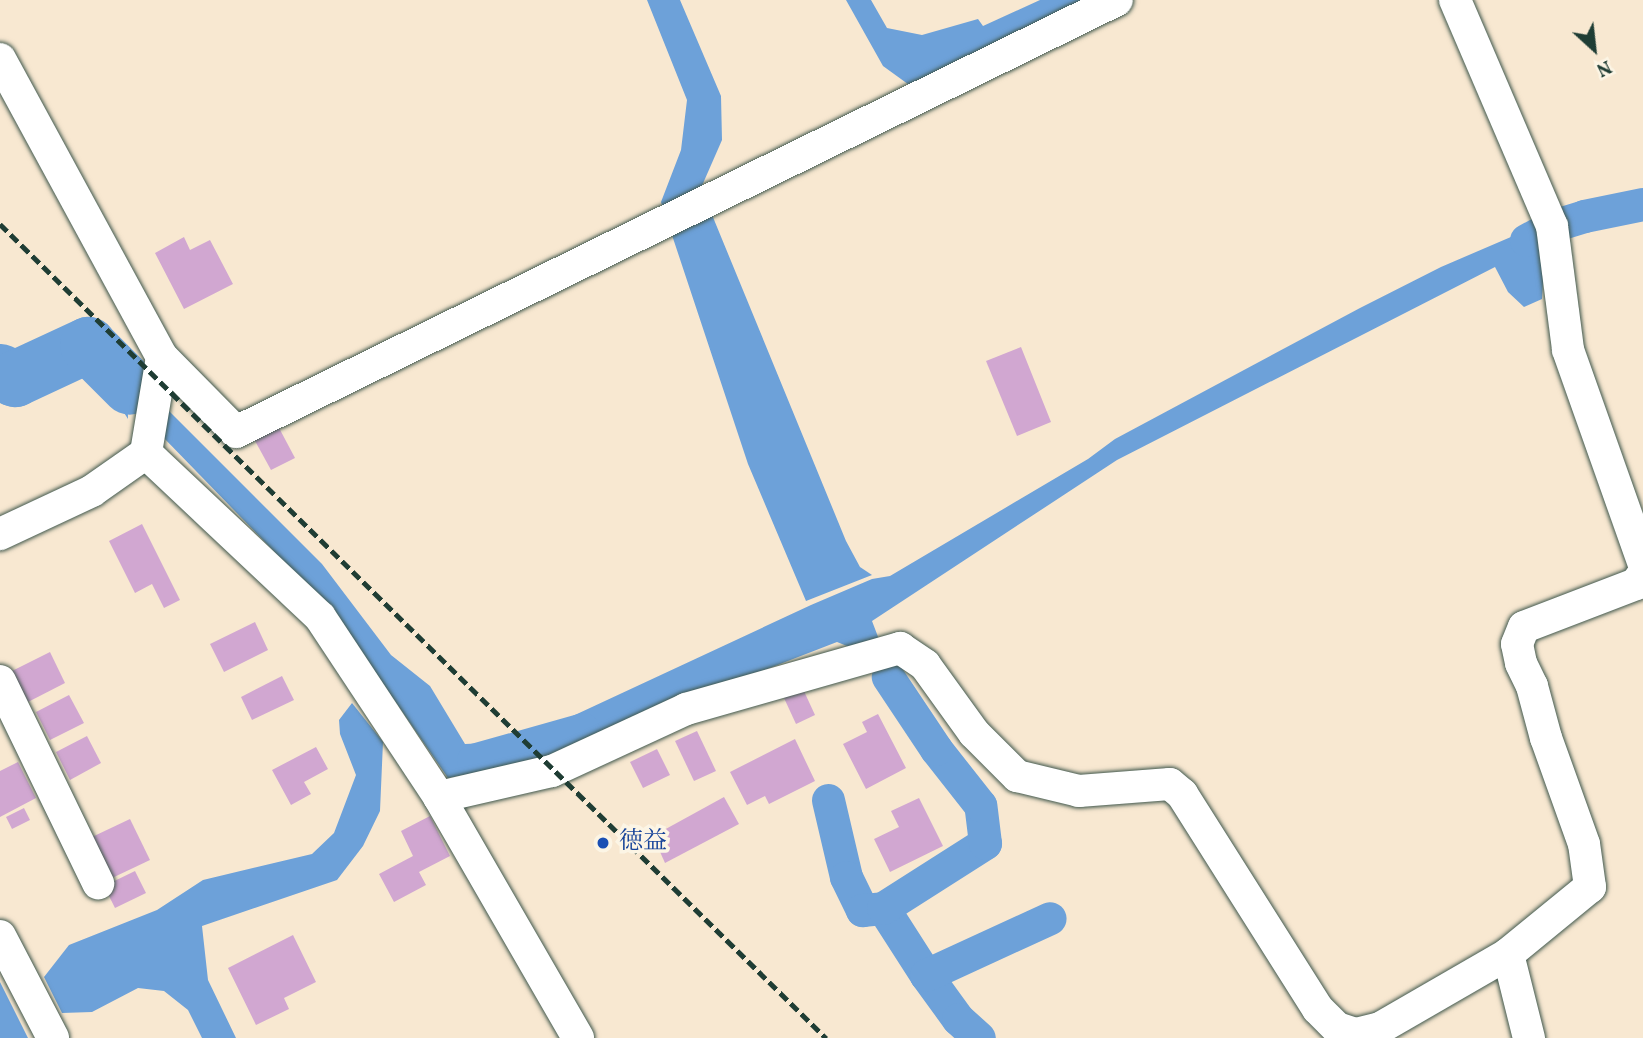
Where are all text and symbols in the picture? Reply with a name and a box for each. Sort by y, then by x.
north arrow [1559,14,1629,84]
text: N [1591,53,1616,82]
place label: 徳益 [619,829,667,857]
marker: 徳益 [593,833,613,853]

